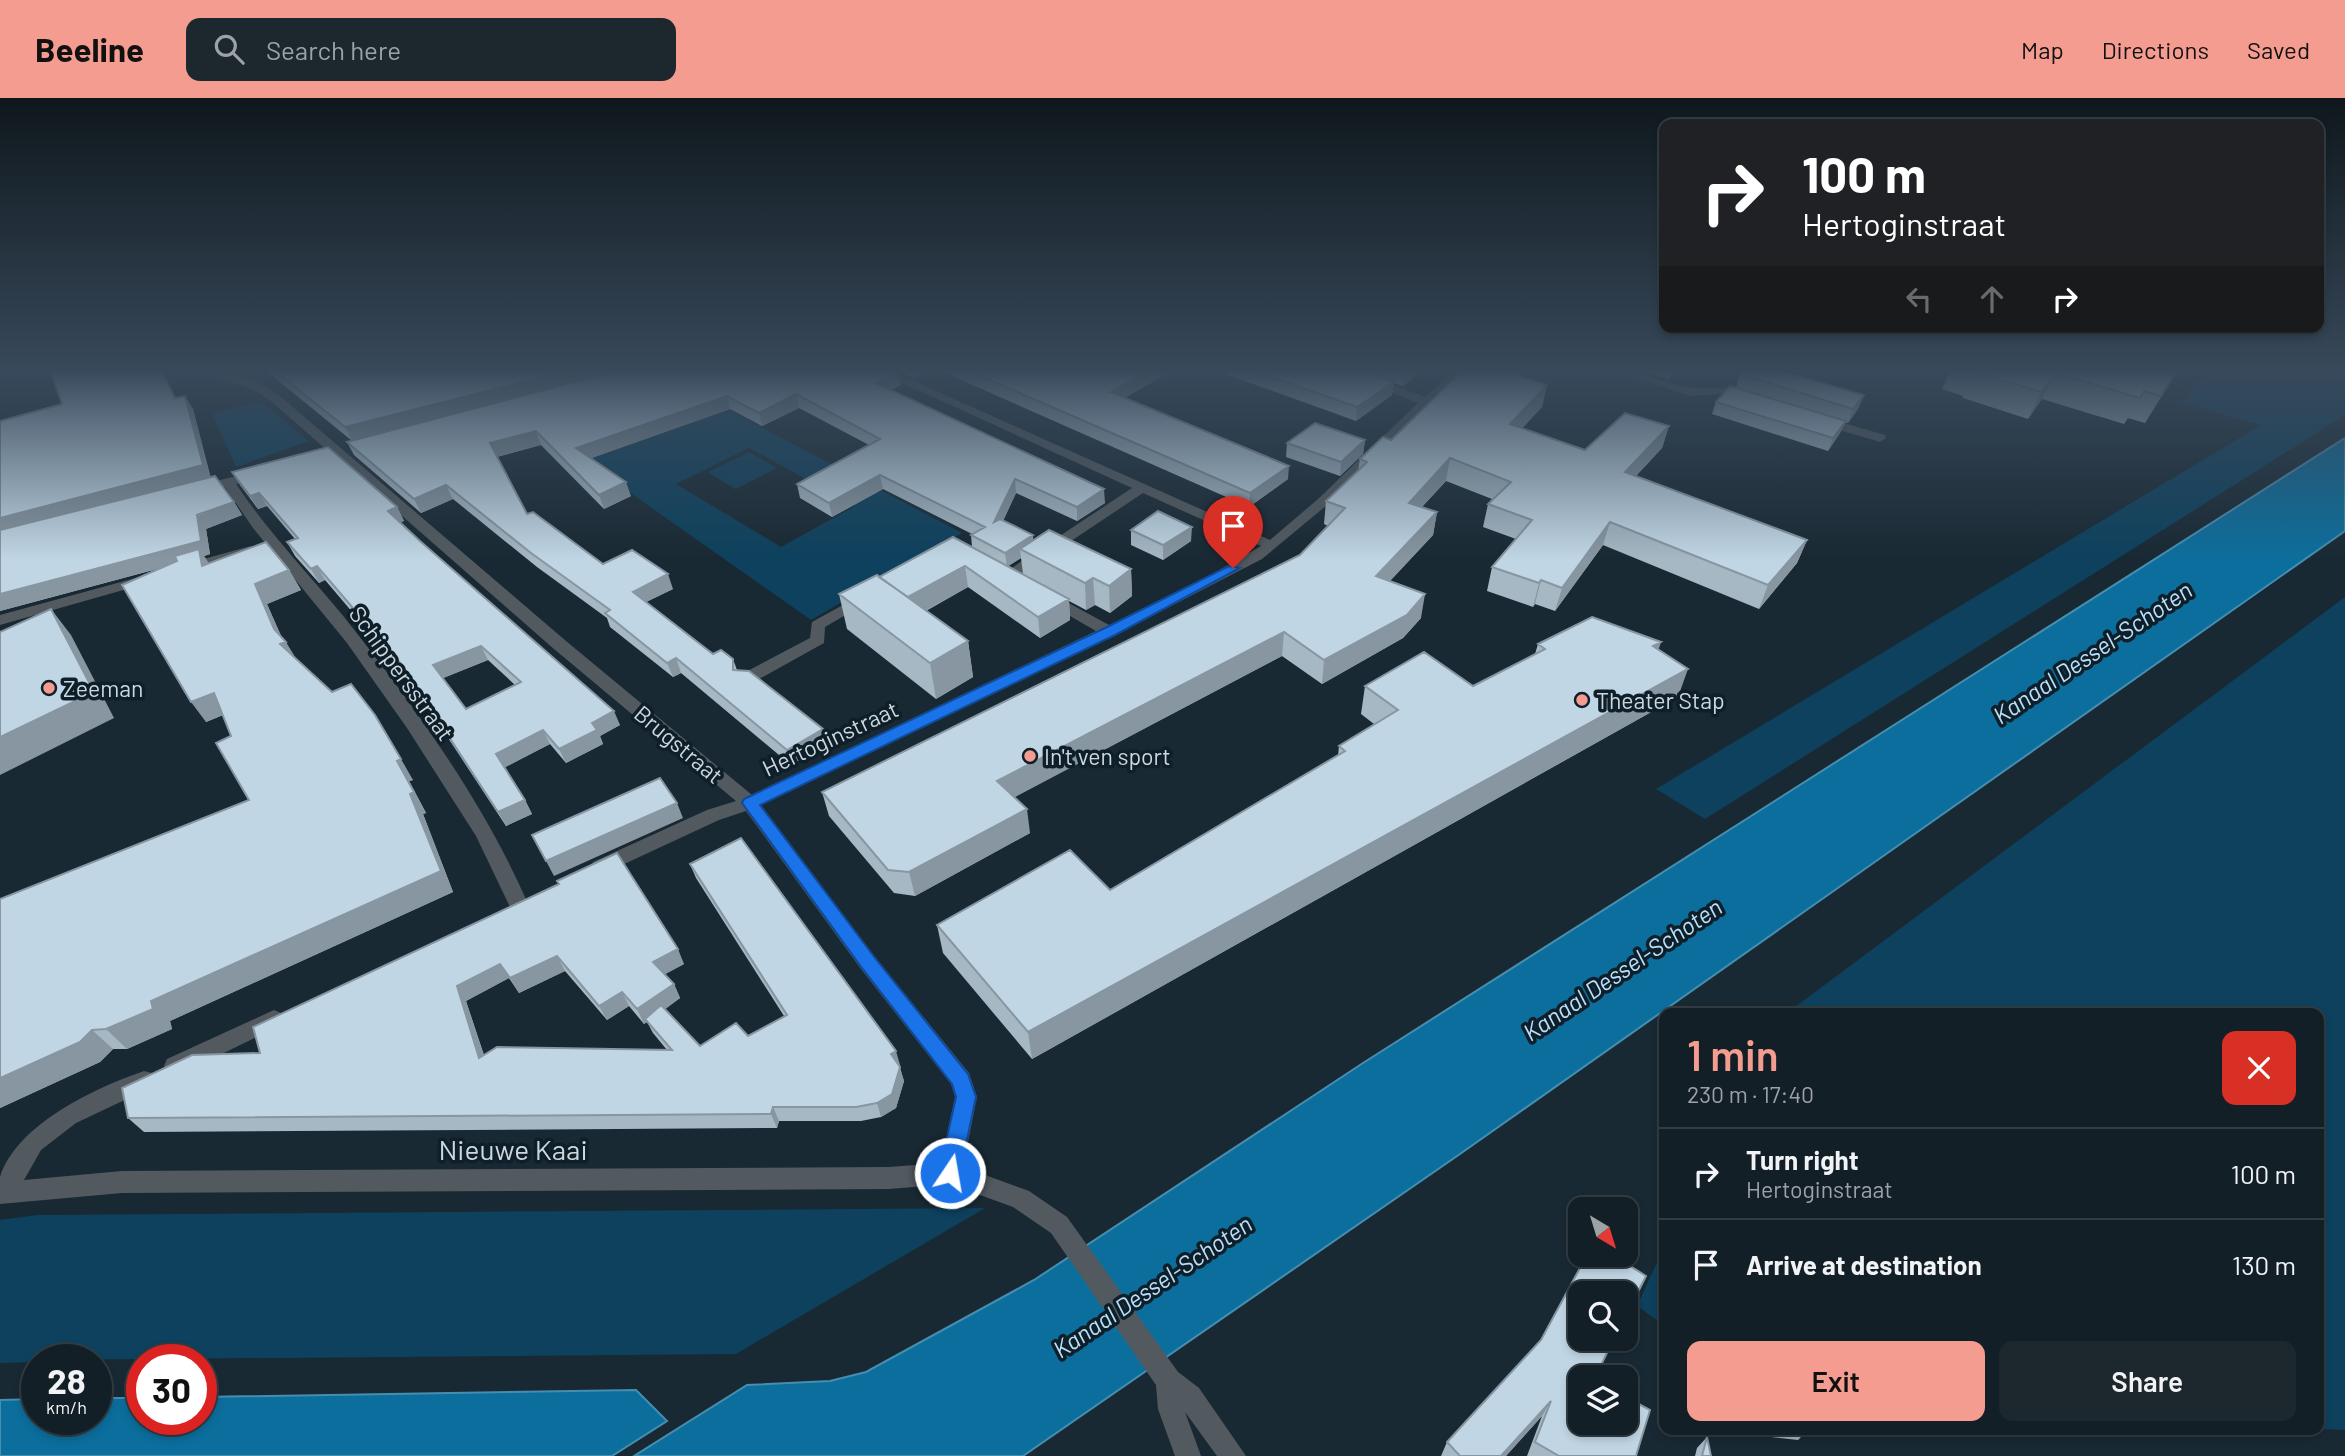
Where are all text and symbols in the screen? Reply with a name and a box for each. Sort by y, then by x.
search box [186,18,676,81]
text: Beeline [35,29,144,69]
icon: search [210,30,248,68]
text: Search here [266,34,401,65]
text: Map [2021,35,2064,64]
text: Directions [2102,35,2209,64]
text: Saved [2247,35,2310,64]
text: 100 m [1802,144,1926,203]
icon: right [1687,147,1778,238]
text: Hertoginstraat [1802,204,2006,242]
icon: left [1900,280,1938,318]
icon: ahead [1973,280,2011,318]
icon: right [2046,280,2084,318]
pin [1203,496,1263,568]
icon: arrive [1214,507,1252,545]
water label: Kanaal Dessel-Schoten [1987,575,2197,729]
street label: Schippersstraat [344,600,460,746]
place label: Zeeman [63,674,143,702]
marker: Zeeman [41,680,57,696]
place label: Theater Stap [1596,686,1725,714]
marker: Theater Stap [1574,692,1590,708]
street label: Hertoginstraat [758,694,902,782]
street label: Brugstraat [629,699,729,789]
place label: In't ven sport [1044,742,1171,770]
marker: In't ven sport [1022,748,1038,764]
water label: Kanaal Dessel-Schoten [1517,892,1727,1046]
text: 1 min [1687,1029,1779,1079]
button: close [2222,1031,2296,1105]
text: 230 m · 17:40 [1687,1080,1814,1108]
street label: Nieuwe Kaai [438,1132,588,1166]
position arrow [913,1136,987,1210]
text: Turn right [1746,1144,1859,1175]
icon: right [1687,1155,1725,1193]
text: 100 m [2231,1158,2296,1189]
text: Hertoginstraat [1746,1175,1893,1203]
north arrow [1568,1197,1638,1267]
map controls [1568,1197,1638,1435]
water label: Kanaal Dessel-Schoten [1047,1209,1257,1363]
icon: arrive [1687,1246,1725,1284]
text: Arrive at destination [1746,1249,1982,1280]
text: 130 m [2232,1249,2296,1280]
button: search [1568,1281,1638,1351]
button: Exit [1687,1341,1985,1421]
button: Share [1999,1341,2296,1421]
speed limit sign: 30 [126,1344,217,1435]
text: 28 [47,1359,86,1401]
button: layers [1568,1365,1638,1435]
text: km/h [46,1396,87,1418]

